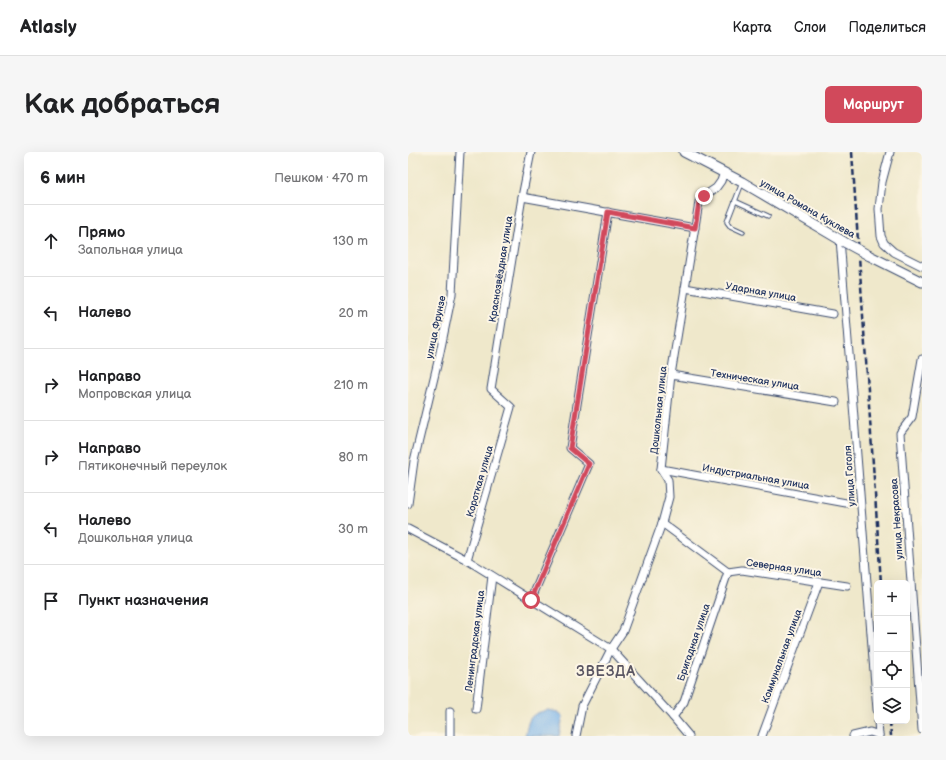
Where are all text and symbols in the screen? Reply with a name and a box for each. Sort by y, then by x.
text: Atlasly [20,16,77,39]
text: Карта [732,19,772,36]
text: Слои [794,19,826,36]
text: Поделиться [848,19,926,36]
button: Маршрут [825,86,922,123]
text: Как добраться [24,88,221,121]
text: 6 мин [40,168,86,188]
text: Пешком · 470 m [274,170,368,186]
street label: улица Романа Куклева [758,177,857,241]
route end [695,187,713,205]
street label: Краснозвёздная улица [487,215,515,323]
text: Прямо [78,223,125,242]
icon: ahead [40,230,62,252]
text: 130 m [333,233,368,249]
text: Запольная улица [78,242,183,258]
street label: Ударная улица [725,280,797,304]
street label: улица Фрунзе [423,294,449,360]
icon: left [40,302,62,324]
text: Налево [78,303,131,322]
text: 20 m [338,305,368,321]
street label: Дошкольная улица [648,365,670,455]
text: Направо [78,367,141,386]
street label: Техническая улица [710,367,800,393]
icon: right [40,374,62,396]
text: 210 m [334,377,368,393]
text: Мопровская улица [78,386,192,402]
text: Направо [78,439,141,458]
street label: Короткая улица [464,444,496,518]
street label: улица Гоголя [842,445,858,507]
icon: right [40,446,62,468]
text: 80 m [339,449,368,465]
text: Пятиконечный переулок [78,458,227,474]
street label: Индустриальная улица [701,462,810,492]
street label: улица Некрасова [888,478,906,560]
text: Налево [78,511,131,530]
icon: left [40,518,62,540]
text: 30 m [338,521,368,537]
text: Дошкольная улица [78,530,193,546]
street label: Северная улица [745,557,823,579]
map controls [874,580,910,724]
button: + [874,580,910,616]
icon: arrive [40,590,62,612]
street label: Ленинградская улица [463,590,487,694]
text: Пункт назначения [78,591,209,610]
route start [522,591,540,609]
street label: Бригадная улица [675,602,713,683]
street label: Коммунальная улица [759,608,805,705]
button: − [874,616,910,652]
button: locate [874,652,910,688]
district label: ЗВЕЗДА [576,663,636,680]
button: layers [874,688,910,724]

